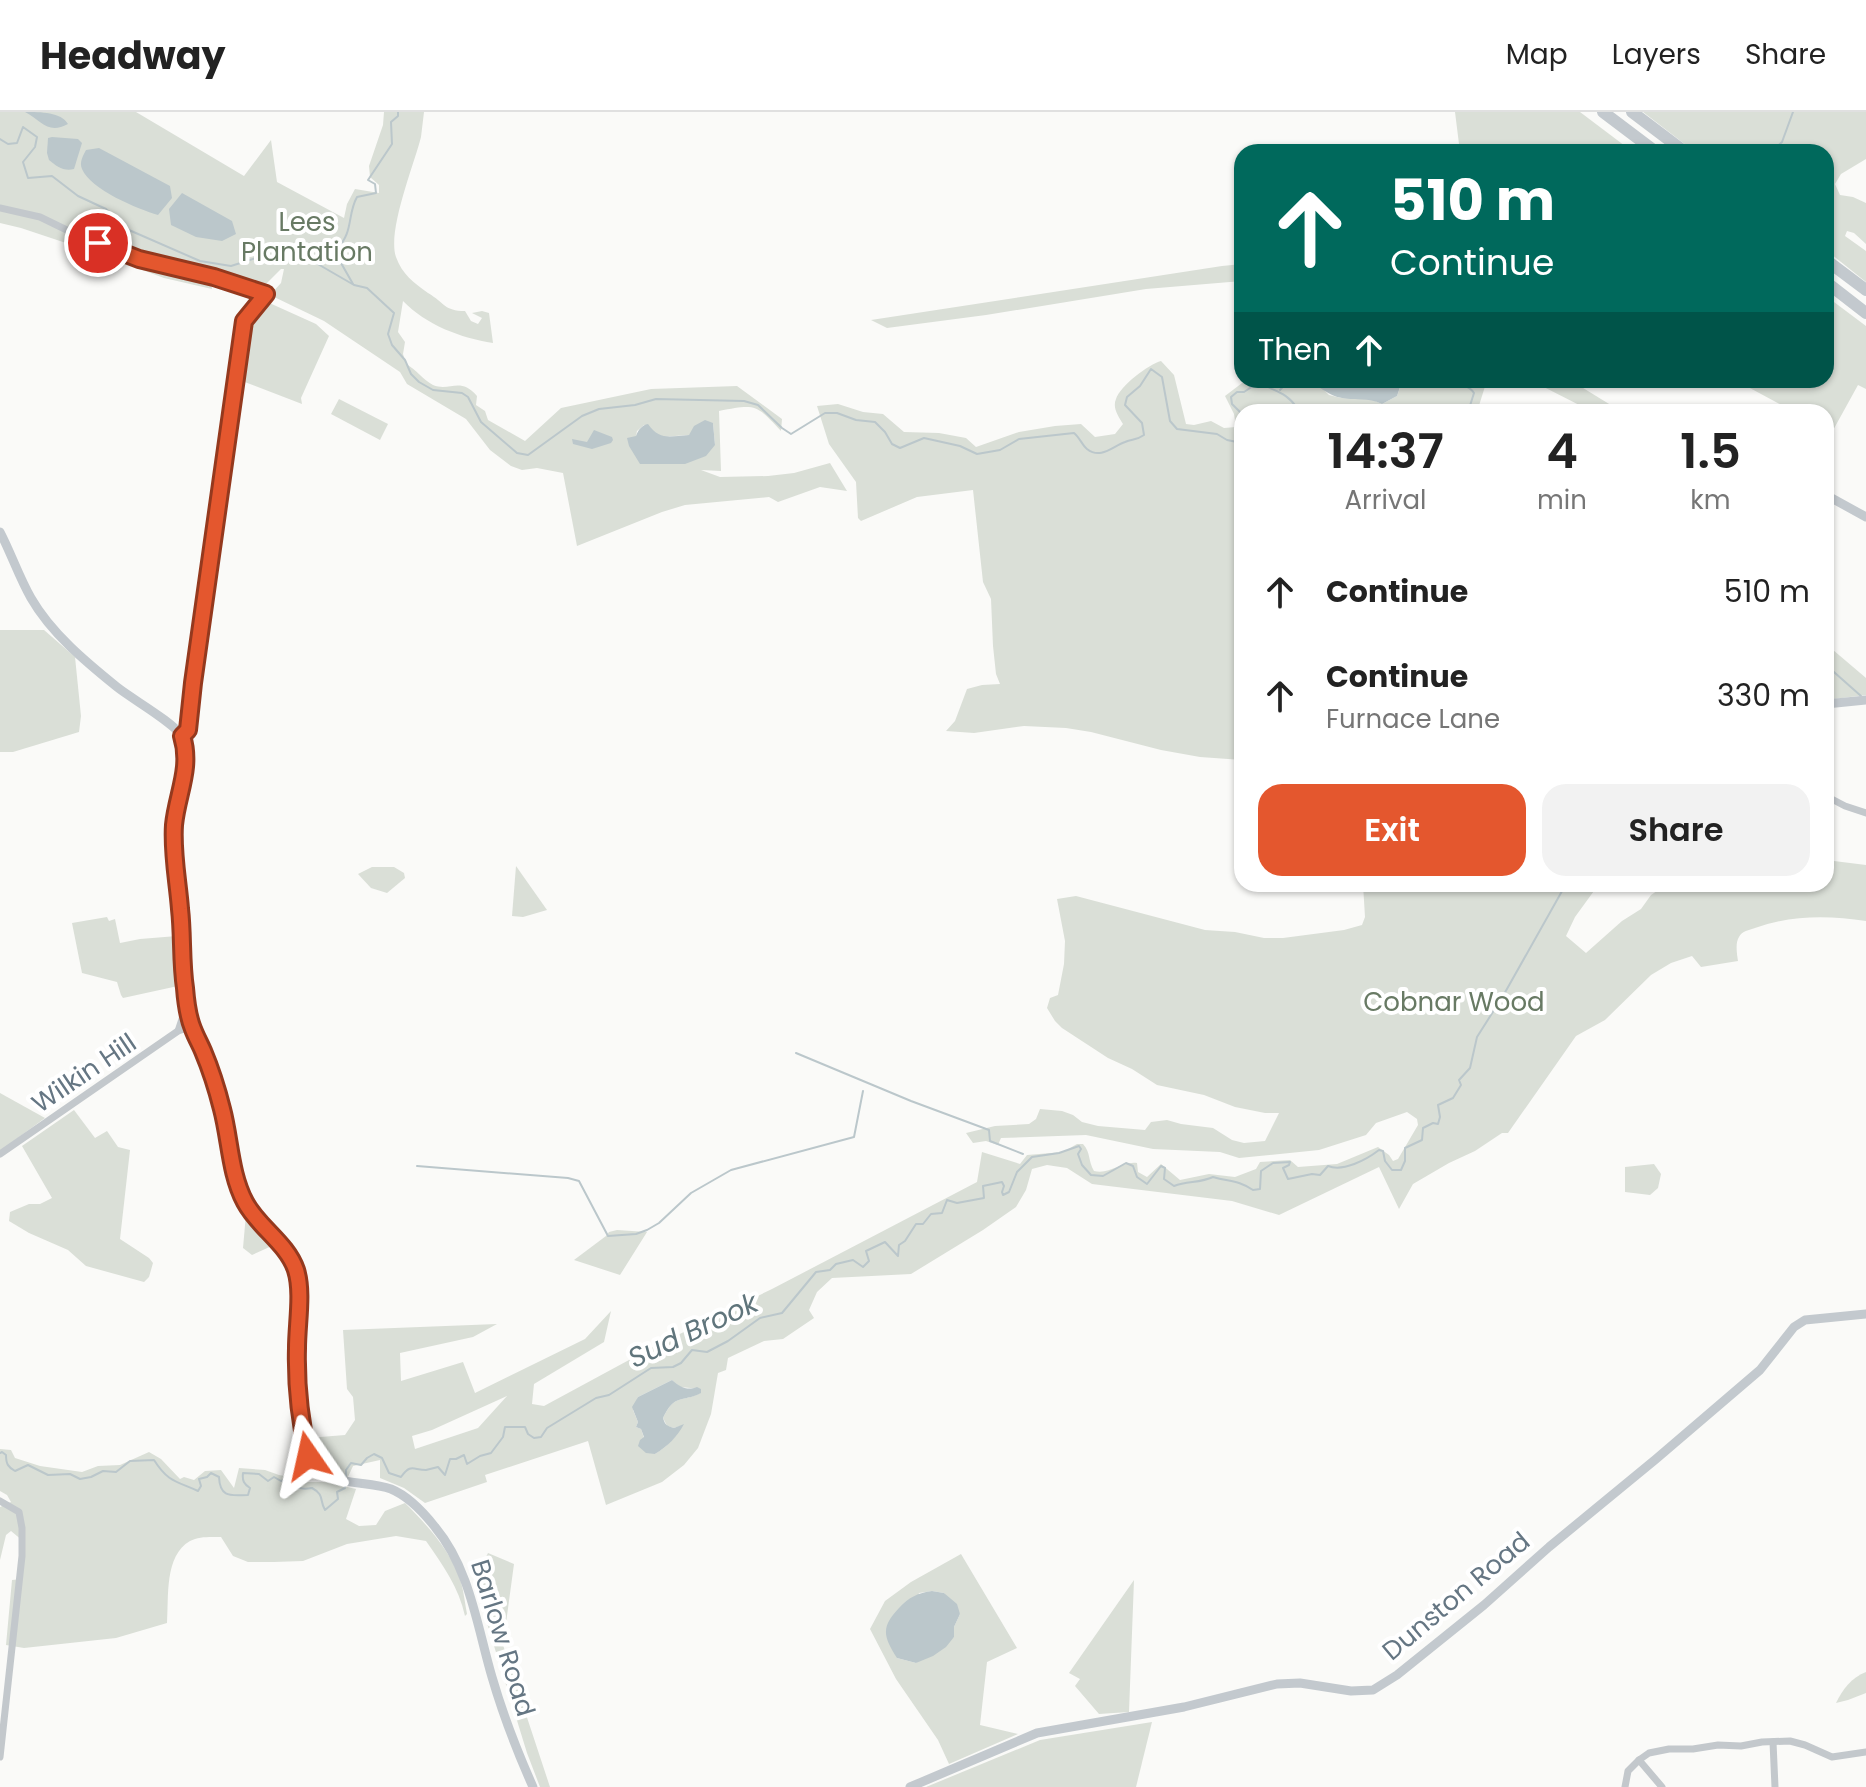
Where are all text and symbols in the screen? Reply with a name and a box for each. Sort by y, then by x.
text: Headway [40,29,226,82]
text: Map [1506,35,1568,74]
text: Layers [1612,35,1701,74]
text: Share [1745,35,1826,74]
text: 510 m [1390,161,1555,240]
icon: ahead [1258,176,1362,280]
park label: Lees Plantation [241,204,373,270]
pin [64,209,132,277]
icon: arrive [76,221,120,265]
text: Continue [1390,237,1554,288]
text: Then [1258,328,1331,371]
icon: ahead [1347,328,1391,372]
text: 14:37 [1327,418,1444,485]
text: 4 [1546,418,1578,485]
text: 1.5 [1680,418,1741,485]
text: Arrival [1345,482,1426,518]
text: min [1537,482,1587,518]
text: km [1690,482,1731,518]
icon: ahead [1258,570,1302,614]
text: Continue [1326,570,1468,613]
text: 510 m [1724,570,1810,613]
text: Continue [1326,655,1468,698]
icon: ahead [1258,674,1302,718]
text: 330 m [1717,674,1810,717]
text: Furnace Lane [1326,701,1500,737]
button: Exit [1258,784,1526,876]
button: Share [1542,784,1810,876]
park label: Cobnar Wood [1363,984,1545,1020]
street label: Wilkin Hill [25,1025,143,1121]
water label: Sud Brook [622,1283,766,1378]
position arrow [266,1414,350,1498]
street label: Dunston Road [1375,1524,1537,1668]
street label: Barlow Road [462,1555,544,1721]

